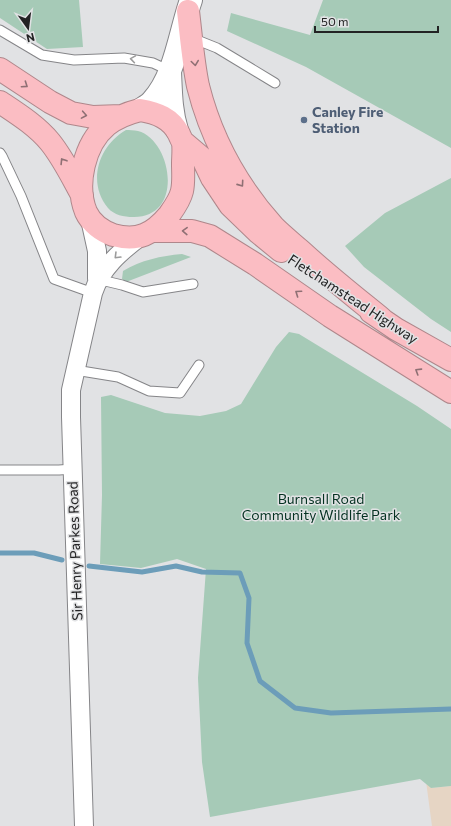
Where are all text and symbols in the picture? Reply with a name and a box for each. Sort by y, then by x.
north arrow [8,8,48,48]
scale bar [315,8,438,34]
text: 50 m [321,14,349,28]
text: N [25,31,36,45]
one-way arrow [130,56,136,64]
one-way arrow [190,60,199,66]
one-way arrow [21,80,28,88]
place label: Canley Fire Station [312,103,383,136]
one-way arrow [81,110,87,119]
marker: Canley Fire Station [299,115,309,125]
one-way arrow [60,158,68,165]
one-way arrow [236,179,243,186]
one-way arrow [182,227,188,235]
street label: Fletchamstead Highway [285,250,421,347]
one-way arrow [114,251,122,259]
one-way arrow [295,291,302,298]
one-way arrow [415,369,422,376]
street label: Sir Henry Parkes Road [64,481,85,621]
park label: Burnsall Road Community Wildlife Park [242,490,401,523]

